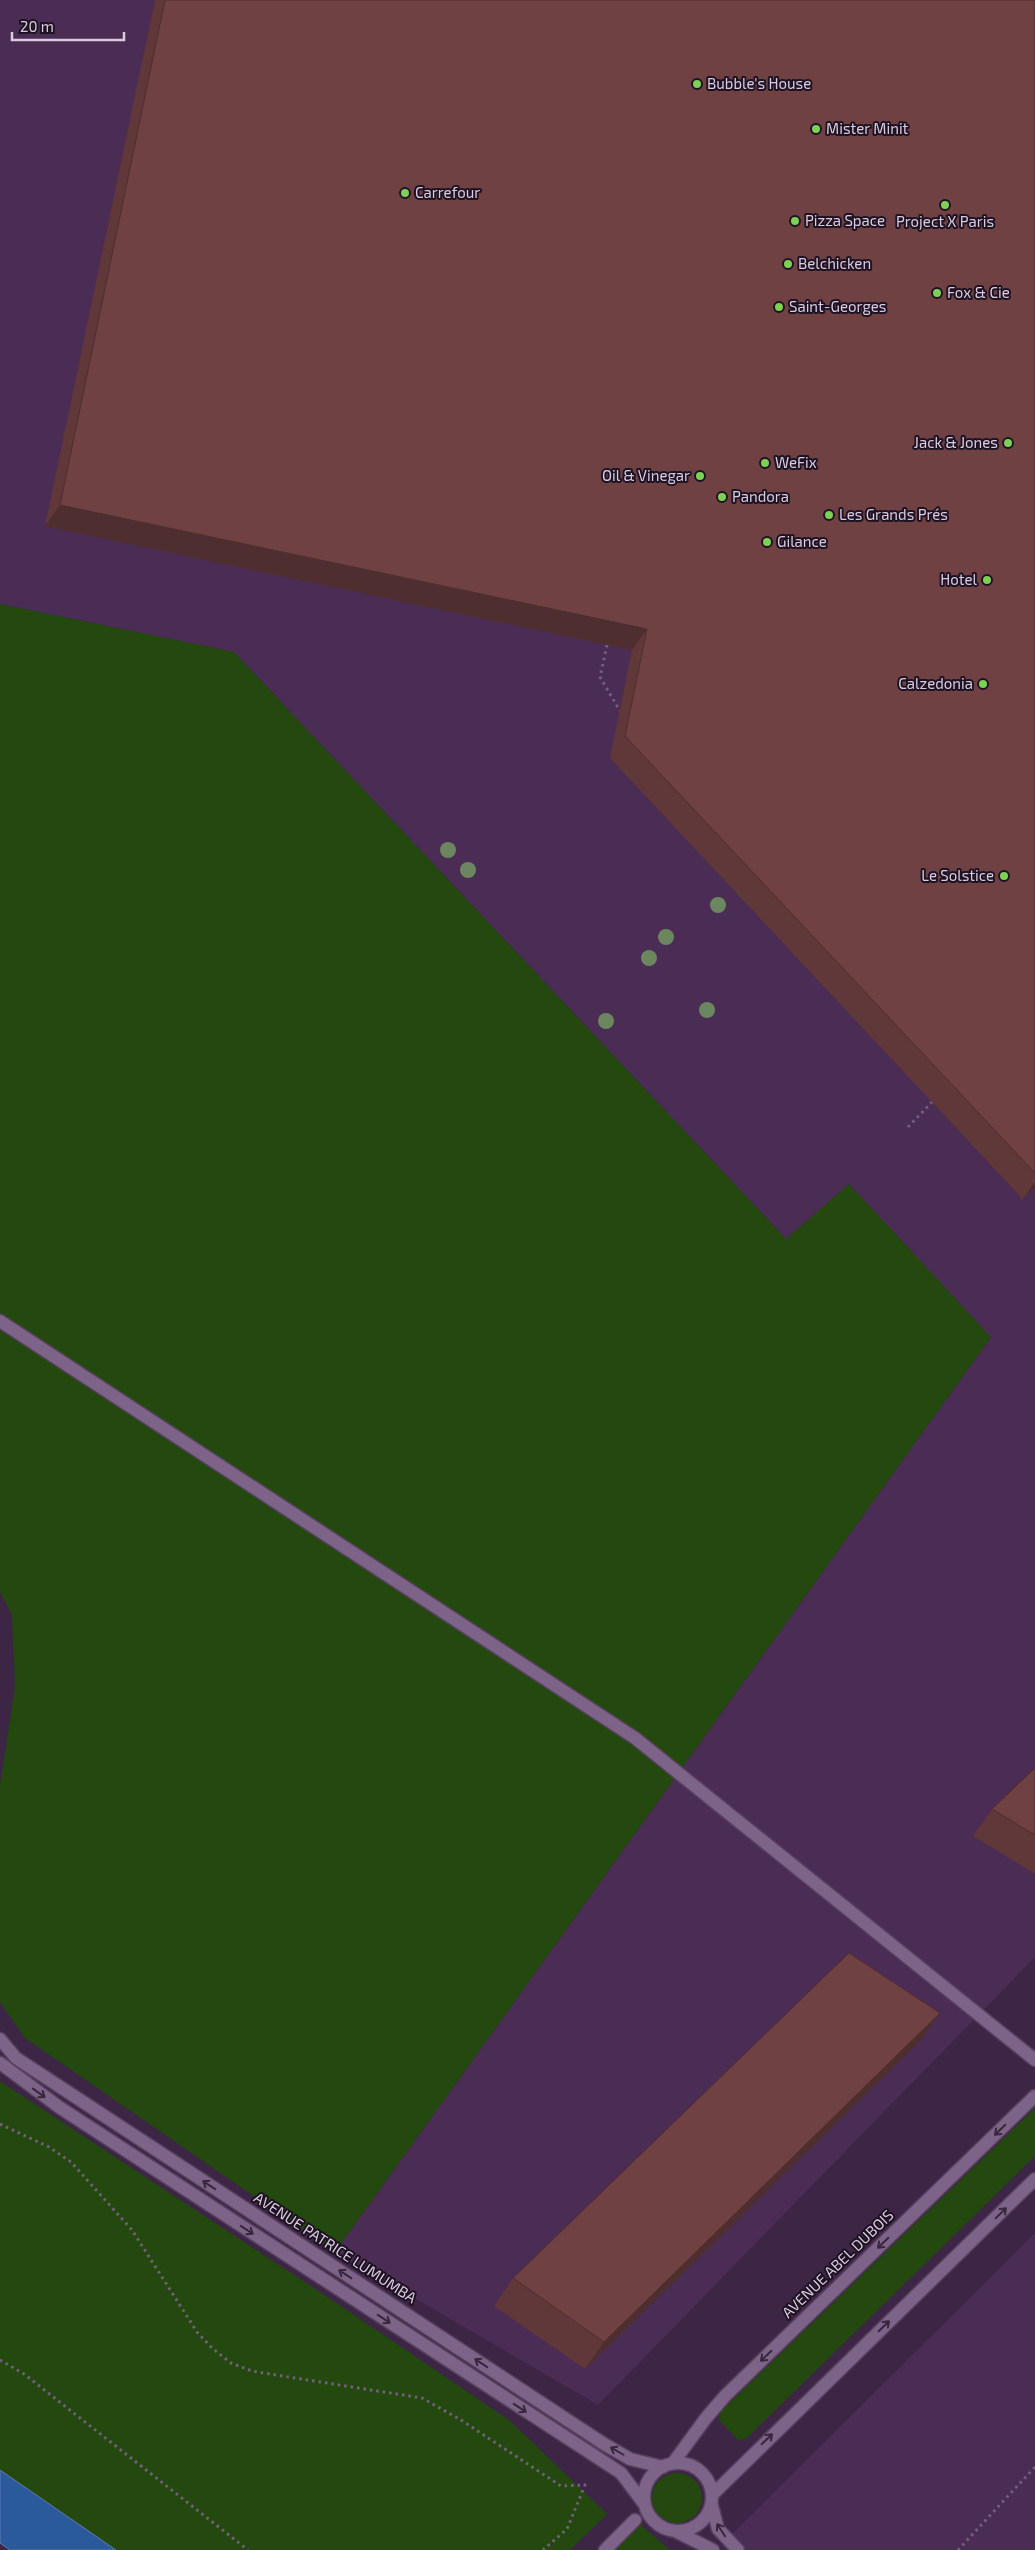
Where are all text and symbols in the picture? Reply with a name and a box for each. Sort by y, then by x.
scale bar [12,10,125,42]
text: 20 m [20,17,54,35]
place label: Bubble's House [707,74,811,92]
marker: Bubble's House [691,78,703,90]
place label: Mister Minit [826,119,909,137]
marker: Mister Minit [810,123,822,135]
place label: Carrefour [415,183,480,201]
marker: Carrefour [399,187,411,199]
marker: Project X Paris [939,199,951,211]
place label: Pizza Space [805,211,885,229]
place label: Project X Paris [896,212,994,231]
marker: Pizza Space [789,215,801,227]
place label: Belchicken [798,254,871,272]
marker: Belchicken [782,258,794,270]
place label: Fox & Cie [947,283,1010,301]
marker: Fox & Cie [931,287,943,299]
place label: Saint-Georges [789,297,886,315]
marker: Saint-Georges [773,301,785,313]
place label: Jack & Jones [914,433,998,451]
marker: Jack & Jones [1002,437,1014,449]
place label: WeFix [775,453,817,471]
marker: WeFix [759,457,771,469]
place label: Oil & Vinegar [602,466,690,484]
marker: Oil & Vinegar [694,470,706,482]
place label: Pandora [732,487,789,505]
marker: Pandora [716,491,728,503]
place label: Les Grands Prés [839,505,948,523]
marker: Les Grands Prés [823,509,835,521]
place label: Gilance [777,532,827,550]
marker: Gilance [761,536,773,548]
place label: Hotel [940,570,978,588]
marker: Hotel [981,574,993,586]
place label: Calzedonia [898,674,973,692]
marker: Calzedonia [977,678,989,690]
place label: Le Solstice [921,866,994,884]
marker: Le Solstice [998,870,1010,882]
one-way arrow [32,2088,46,2098]
one-way arrow [994,2124,1006,2136]
one-way arrow [202,2179,216,2190]
street label: AVENUE PATRICE LUMUMBA [251,2188,421,2307]
street label: AVENUE ABEL DUBOIS [778,2206,897,2321]
one-way arrow [994,2207,1007,2219]
one-way arrow [240,2226,254,2236]
one-way arrow [877,2237,889,2249]
one-way arrow [338,2269,352,2279]
one-way arrow [376,2314,390,2324]
one-way arrow [878,2320,890,2332]
one-way arrow [760,2350,773,2362]
one-way arrow [474,2358,488,2368]
one-way arrow [512,2403,526,2413]
one-way arrow [761,2433,774,2445]
one-way arrow [611,2446,625,2456]
one-way arrow [716,2523,727,2537]

